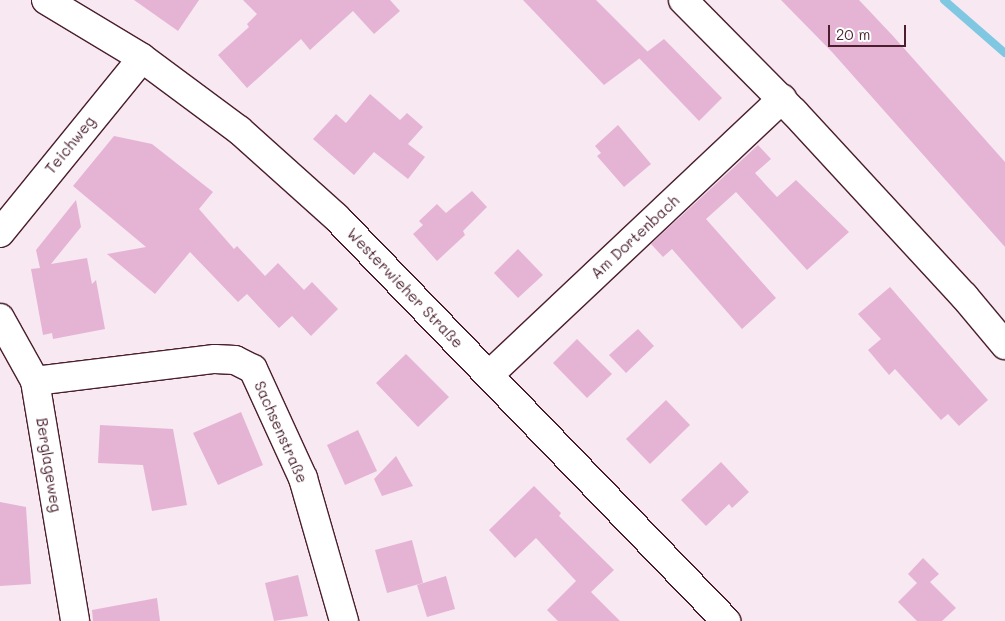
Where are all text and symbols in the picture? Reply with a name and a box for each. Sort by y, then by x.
scale bar [830,15,908,47]
text: 20 m [836,24,870,44]
street label: Teichweg [41,112,99,178]
street label: Am Dortenbach [587,191,683,283]
street label: Westerwieher Straße [343,224,467,352]
street label: Sachsenstraße [251,378,311,486]
street label: Berglageweg [33,416,65,514]

